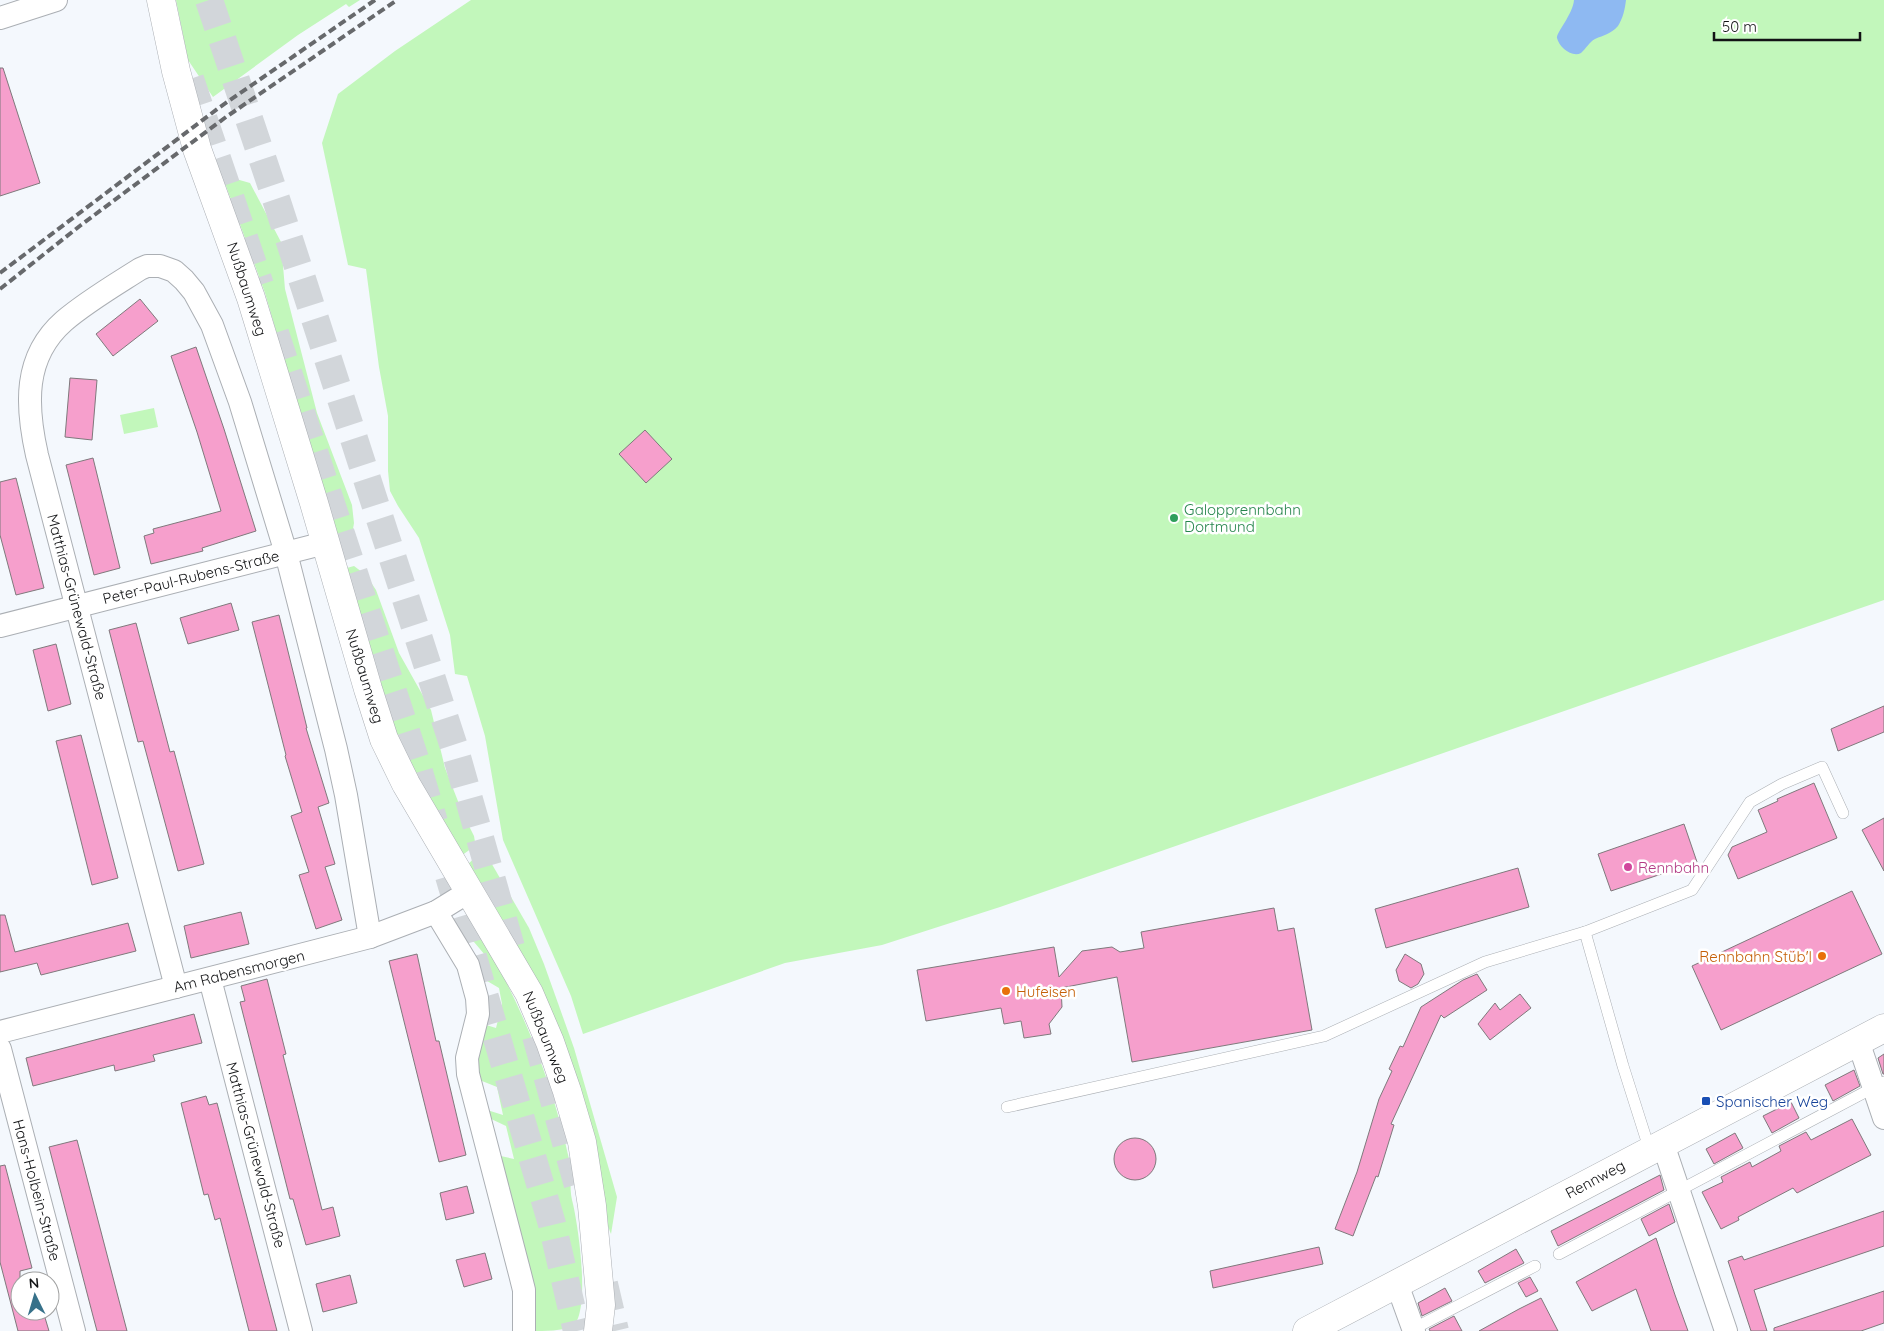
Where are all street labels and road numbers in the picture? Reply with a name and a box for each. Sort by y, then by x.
street label: Nußbaumweg [223,240,271,338]
street label: Matthias-Grünewald-Straße [43,512,111,702]
street label: Peter-Paul-Rubens-Straße [101,546,281,608]
street label: Nußbaumweg [342,626,388,726]
street label: Am Rabensmorgen [171,946,307,996]
street label: Nußbaumweg [519,988,573,1086]
street label: Matthias-Grünewald-Straße [222,1060,290,1250]
street label: Hans-Holbein-Straße [9,1117,65,1263]
street label: Rennweg [1562,1155,1628,1203]

